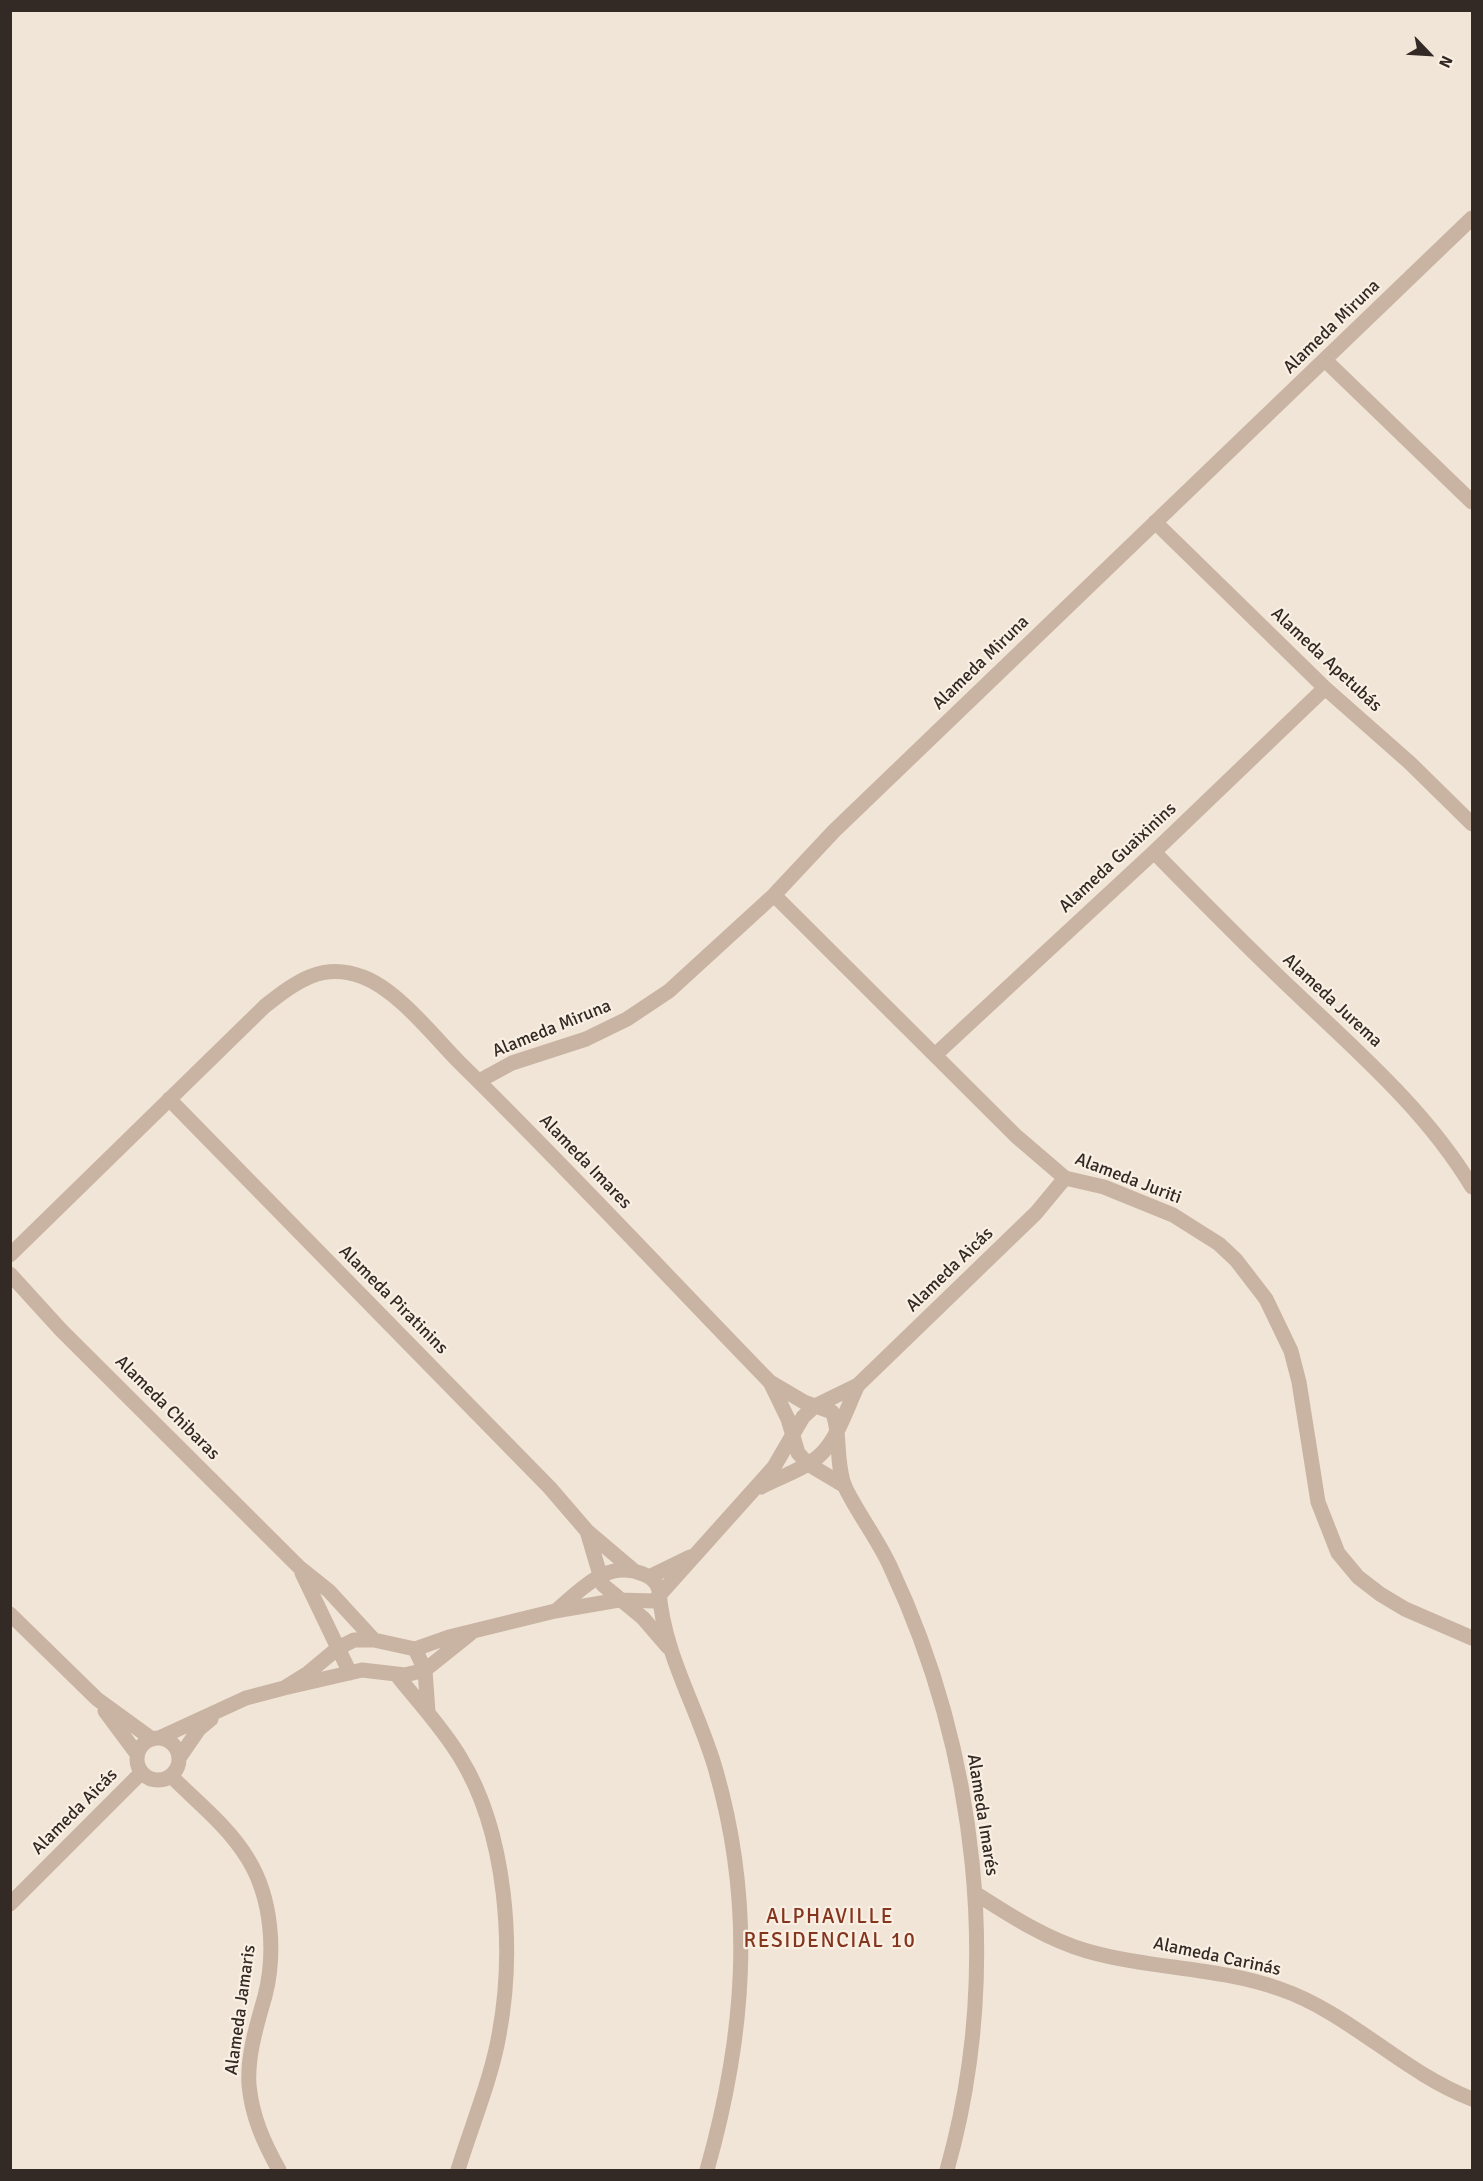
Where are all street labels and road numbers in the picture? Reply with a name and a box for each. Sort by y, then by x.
street label: Alameda Miruna [1279,275,1385,379]
street label: Alameda Apetubás [1266,603,1386,717]
street label: Alameda Miruna [928,611,1034,715]
street label: Alameda Guaixinins [1055,798,1181,918]
street label: Alameda Jurema [1278,949,1386,1053]
street label: Alameda Miruna [490,995,614,1063]
street label: Alameda Imares [534,1110,636,1214]
street label: Alameda Juriti [1072,1149,1184,1209]
street label: Alameda Aicás [902,1223,998,1317]
street label: Alameda Piratinins [334,1241,452,1359]
street label: Alameda Chibaras [110,1351,224,1465]
street label: Alameda Imarés [962,1752,1002,1878]
street label: Alameda Aicás [28,1765,122,1859]
street label: Alameda Carinás [1151,1933,1283,1981]
street label: Alameda Jamaris [221,1944,261,2076]

